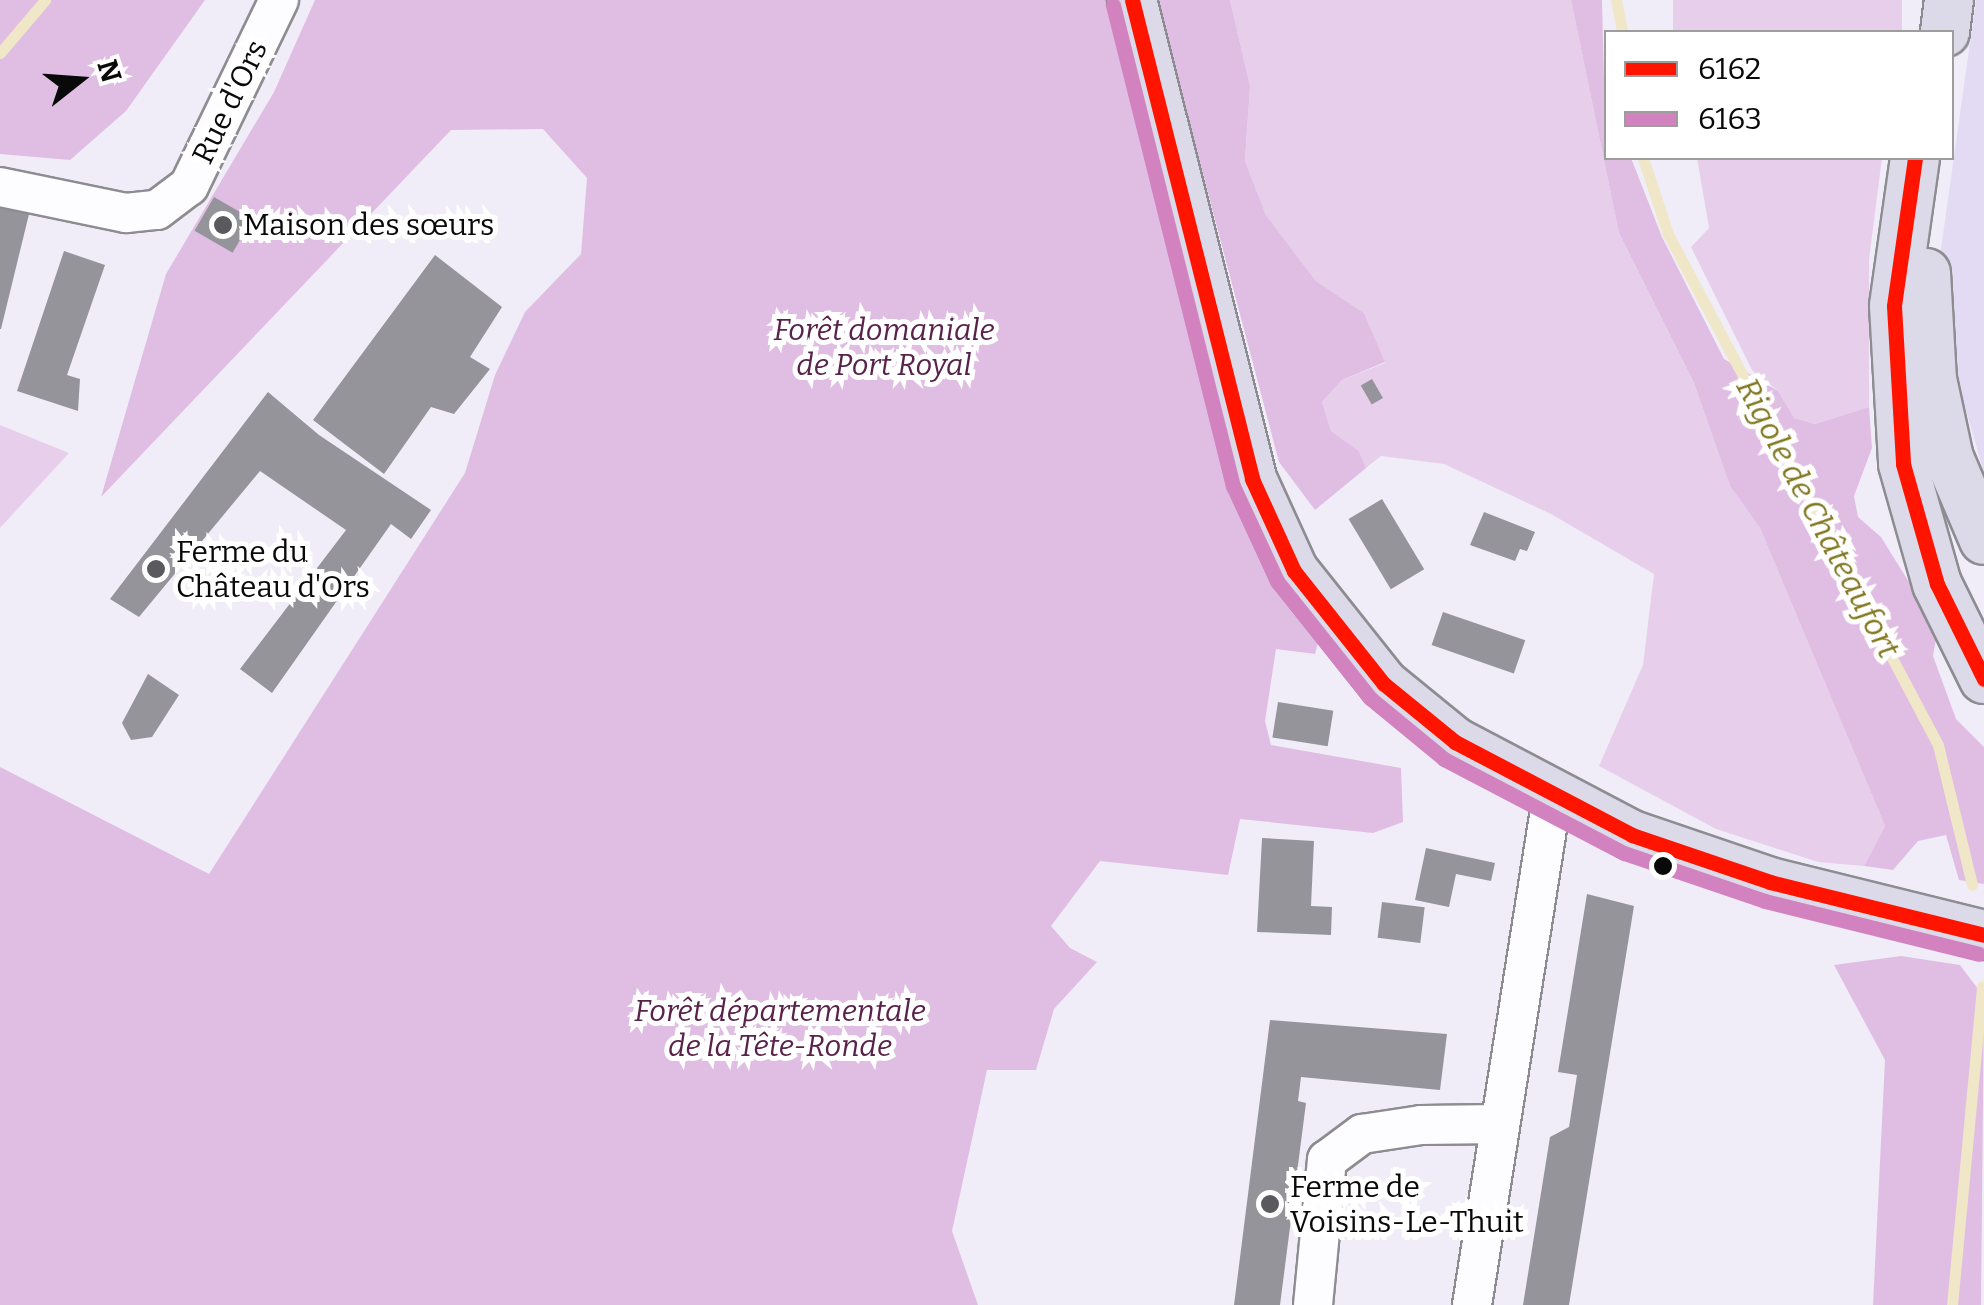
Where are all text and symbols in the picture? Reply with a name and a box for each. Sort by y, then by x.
north arrow [30,30,130,130]
legend [1604,30,1954,160]
street label: Rue d'Ors [185,34,275,170]
text: 6162 [1698,51,1761,87]
text: N [90,56,128,86]
text: 6163 [1698,101,1762,137]
place label: Maison des sœurs [243,207,494,243]
marker: Maison des sœurs [212,214,234,236]
park label: Forêt domaniale de Port Royal [773,312,995,382]
water label: Rigole de Châteaufort [1728,372,1908,664]
place label: Ferme du Château d'Ors [176,534,370,604]
marker: Ferme du Château d'Ors [145,558,167,580]
unlabelled marker [1653,856,1673,876]
park label: Forêt départementale de la Tête-Ronde [634,993,926,1064]
place label: Ferme de Voisins-Le-Thuit [1290,1169,1524,1240]
marker: Ferme de Voisins-Le-Thuit [1259,1193,1281,1215]

